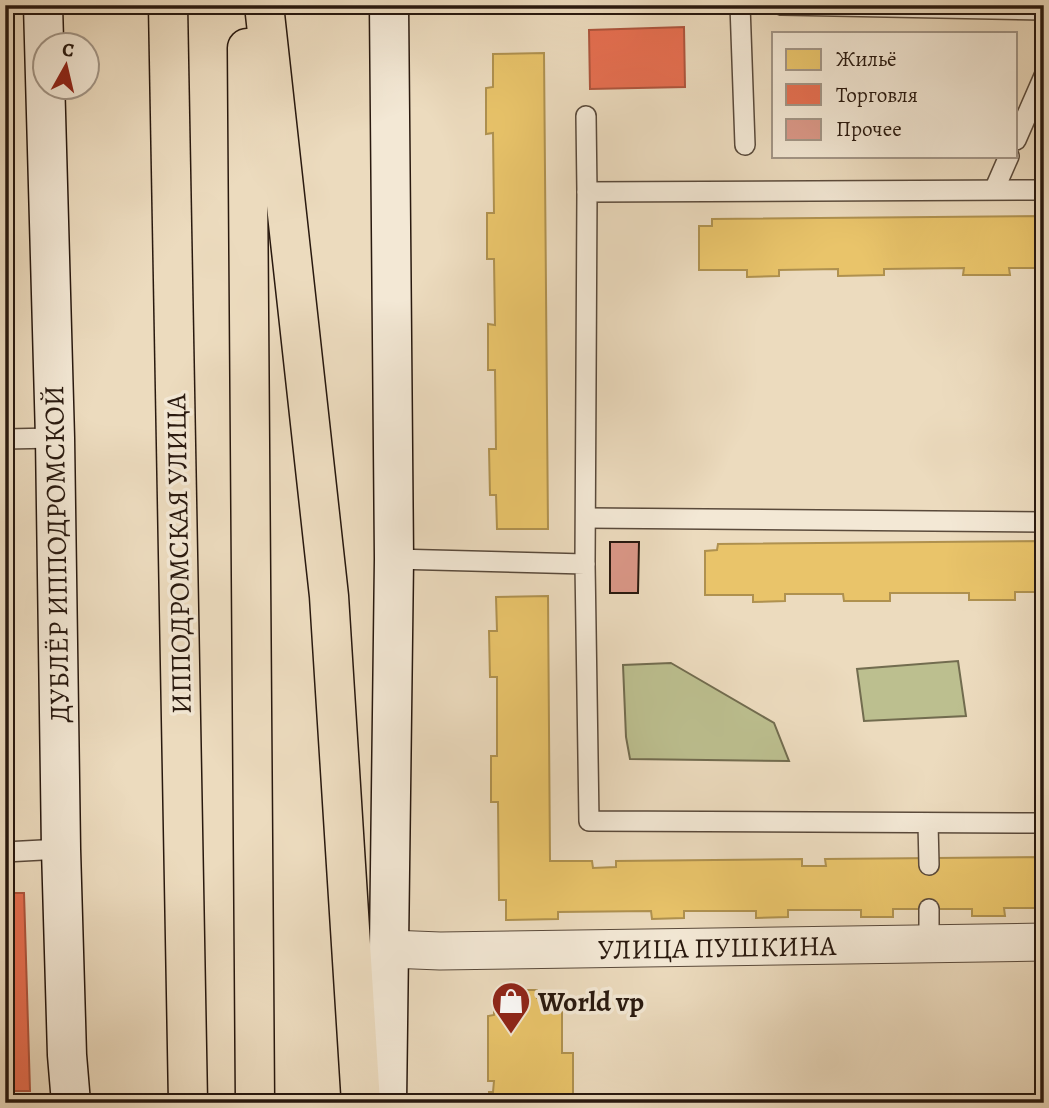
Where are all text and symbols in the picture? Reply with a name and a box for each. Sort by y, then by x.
north arrow [32,32,102,102]
legend [772,32,1018,158]
text: С [61,36,76,64]
text: Жильё [836,45,897,73]
text: Торговля [836,81,918,109]
text: Прочее [836,115,902,143]
street label: ДУБЛЁР ИППОДРОМСКОЙ [35,385,79,723]
street label: ИППОДРОМСКАЯ УЛИЦА [157,393,201,714]
street label: УЛИЦА ПУШКИНА [598,927,837,969]
shop icon: World vp [490,980,532,1035]
place label: World vp [537,983,644,1021]

